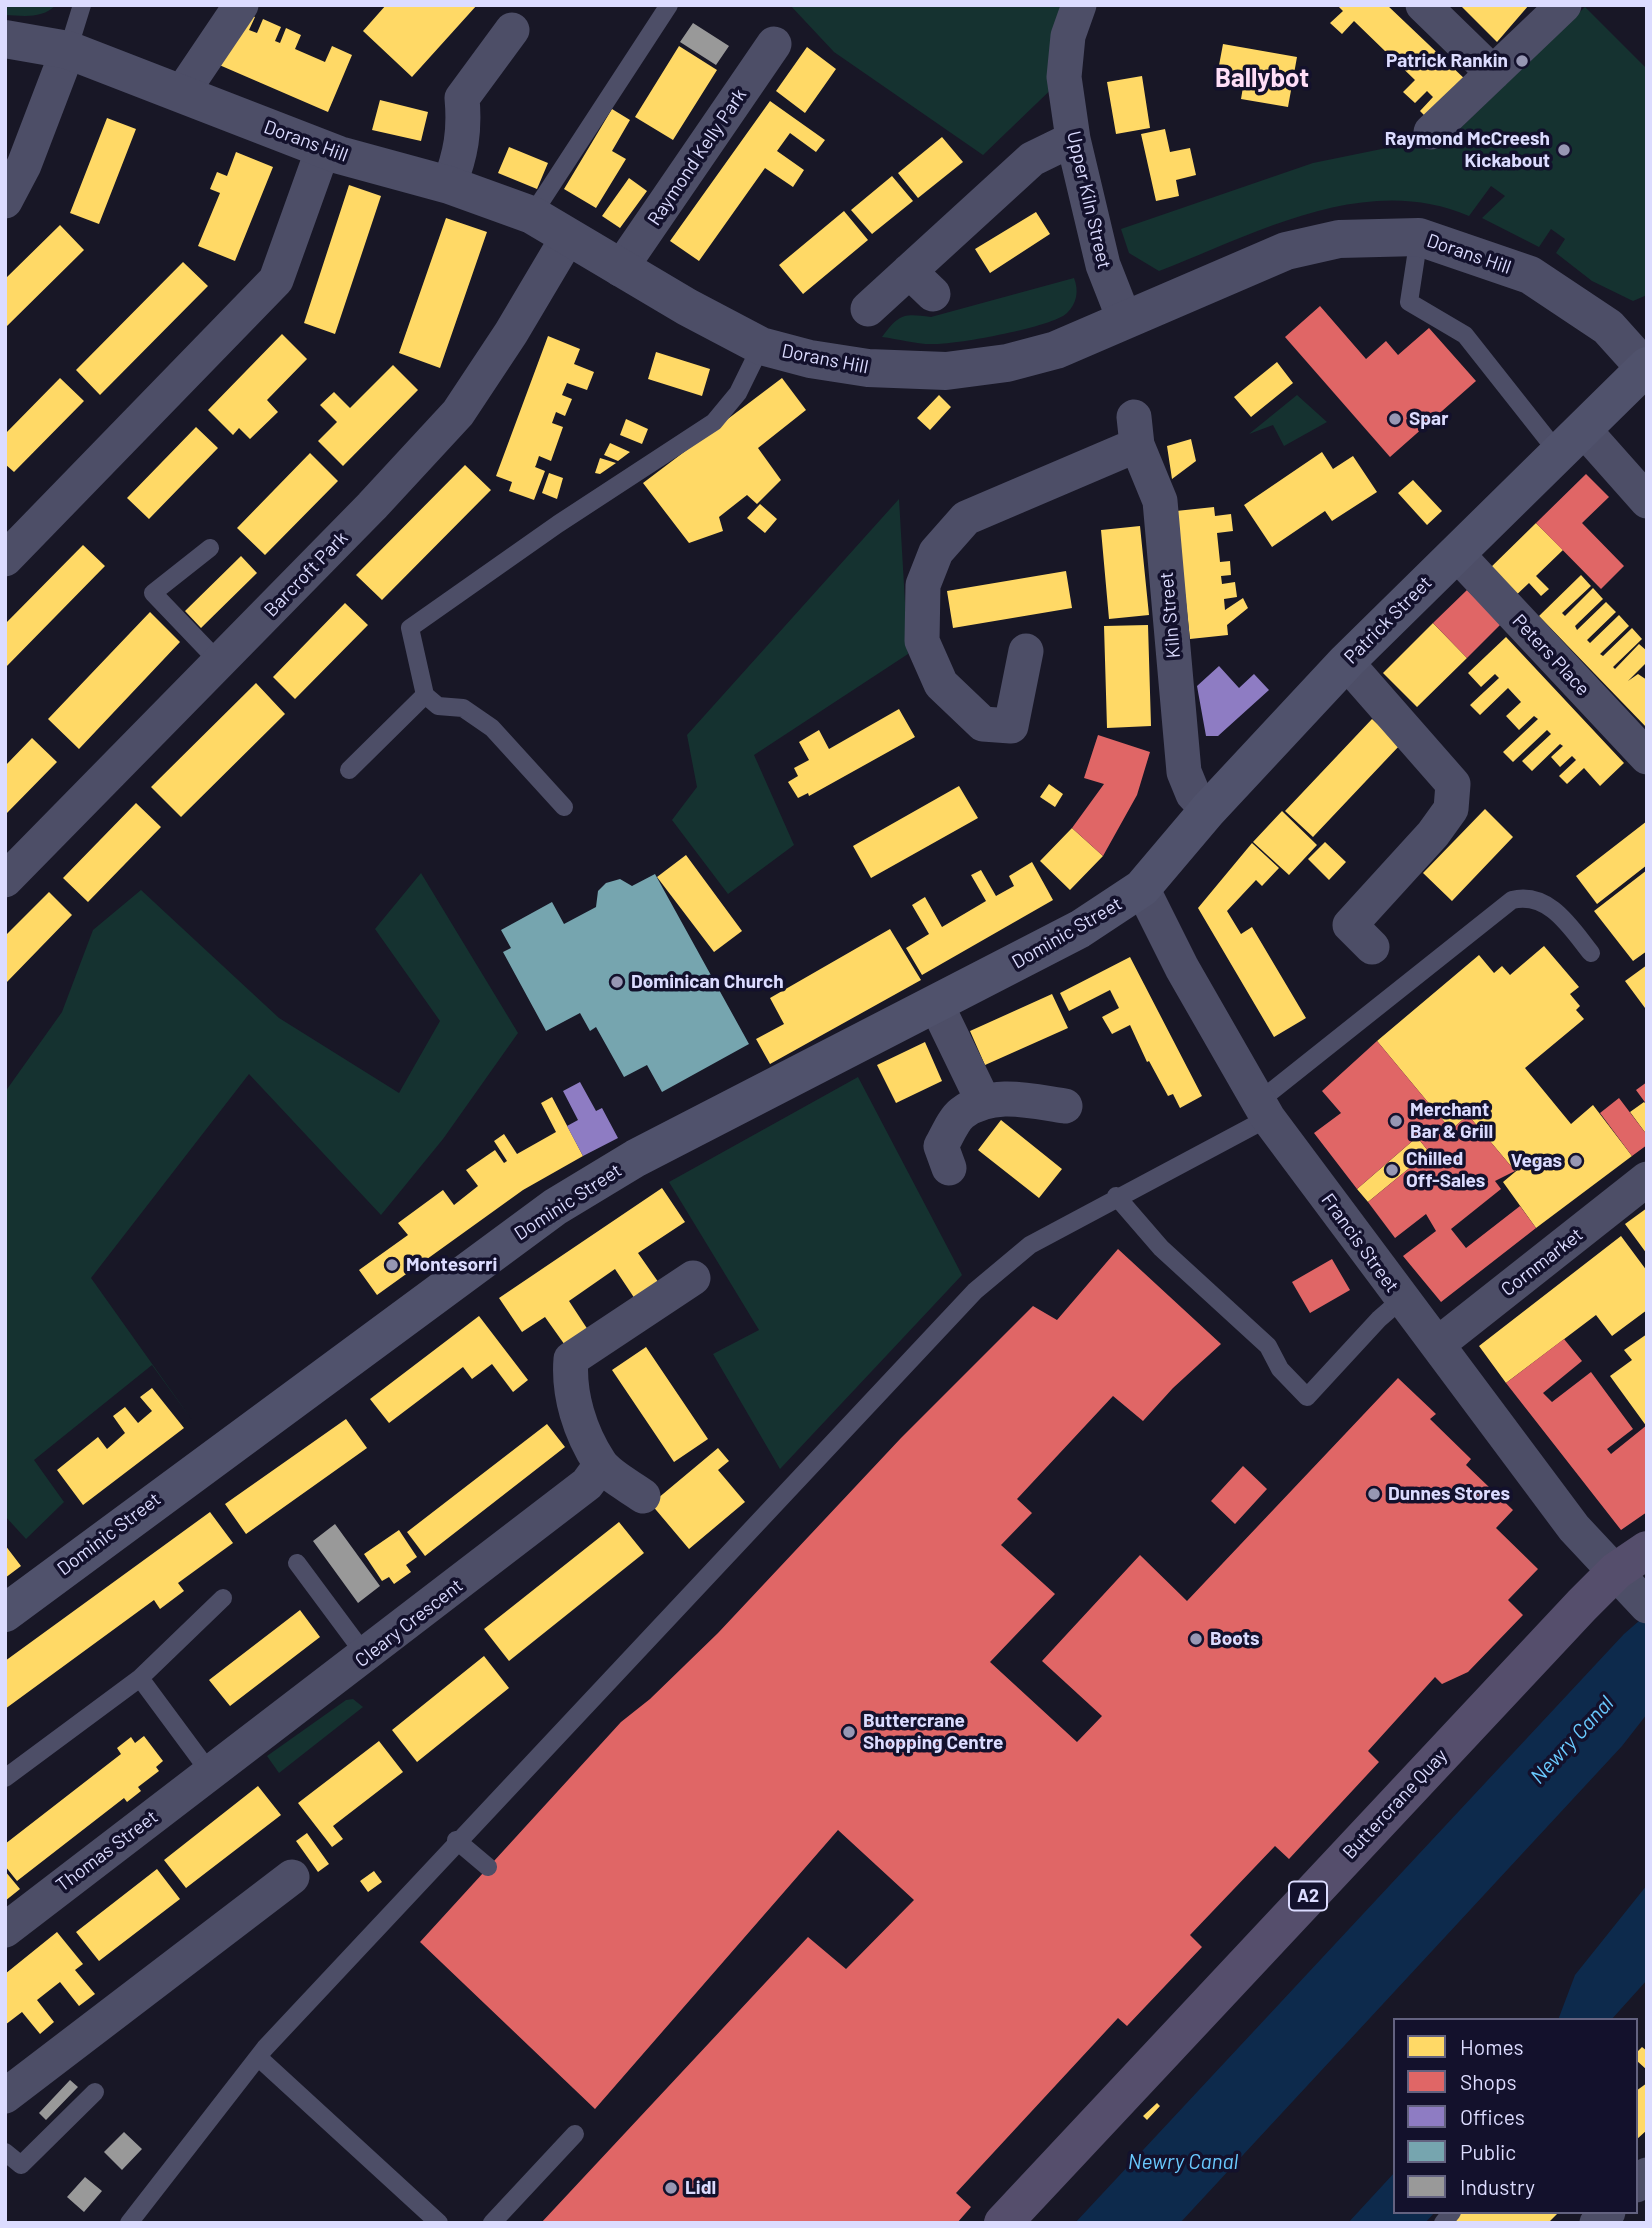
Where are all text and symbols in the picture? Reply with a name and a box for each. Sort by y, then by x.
place label: Patrick Rankin [1386,50,1508,72]
marker: Patrick Rankin [1514,53,1530,69]
district label: Ballybot [1215,62,1309,94]
street label: Raymond Kelly Park [643,84,751,230]
street label: Dorans Hill [261,115,351,167]
place label: Raymond McCreesh Kickabout [1385,128,1550,172]
street label: Upper Kiln Street [1062,129,1116,271]
marker: Raymond McCreesh Kickabout [1556,142,1572,158]
street label: Dorans Hill [1424,229,1514,279]
street label: Dorans Hill [780,339,870,379]
place label: Spar [1409,408,1448,430]
marker: Spar [1387,411,1403,427]
street label: Barcroft Park [260,526,352,622]
street label: Kiln Street [1155,571,1185,659]
street label: Patrick Street [1339,571,1437,669]
street label: Peters Place [1508,610,1594,700]
street label: Dominic Street [1008,892,1126,974]
place label: Dominican Church [631,971,784,993]
marker: Dominican Church [609,974,625,990]
place label: Merchant Bar & Grill [1410,1099,1493,1143]
marker: Merchant Bar & Grill [1388,1113,1404,1129]
place label: Chilled Off-Sales [1406,1148,1485,1192]
place label: Vegas [1511,1150,1562,1172]
marker: Vegas [1568,1153,1584,1169]
street label: Dominic Street [510,1159,626,1245]
marker: Chilled Off-Sales [1384,1162,1400,1178]
street label: Francis Street [1316,1189,1404,1297]
street label: Cornmarket [1497,1223,1587,1301]
place label: Montesorri [406,1254,497,1276]
marker: Montesorri [384,1257,400,1273]
place label: Dunnes Stores [1388,1483,1510,1505]
marker: Dunnes Stores [1366,1486,1382,1502]
street label: Dominic Street [53,1488,165,1580]
street label: Cleary Crescent [351,1574,467,1672]
place label: Boots [1210,1628,1259,1650]
marker: Boots [1188,1631,1204,1647]
water label: Newry Canal [1525,1691,1619,1789]
place label: Buttercrane Shopping Centre [863,1710,1003,1754]
marker: Buttercrane Shopping Centre [841,1724,857,1740]
street label: Buttercrane Quay [1338,1744,1452,1864]
street label: Thomas Street [52,1805,162,1897]
road number: A2 [1289,1882,1327,1910]
legend [1393,2018,1638,2214]
text: Homes [1460,2034,1524,2059]
text: Shops [1460,2069,1517,2094]
text: Offices [1460,2104,1525,2129]
text: Public [1460,2139,1516,2164]
water label: Newry Canal [1128,2149,1238,2175]
text: Industry [1460,2174,1535,2199]
place label: Lidl [685,2177,716,2199]
marker: Lidl [663,2180,679,2196]

